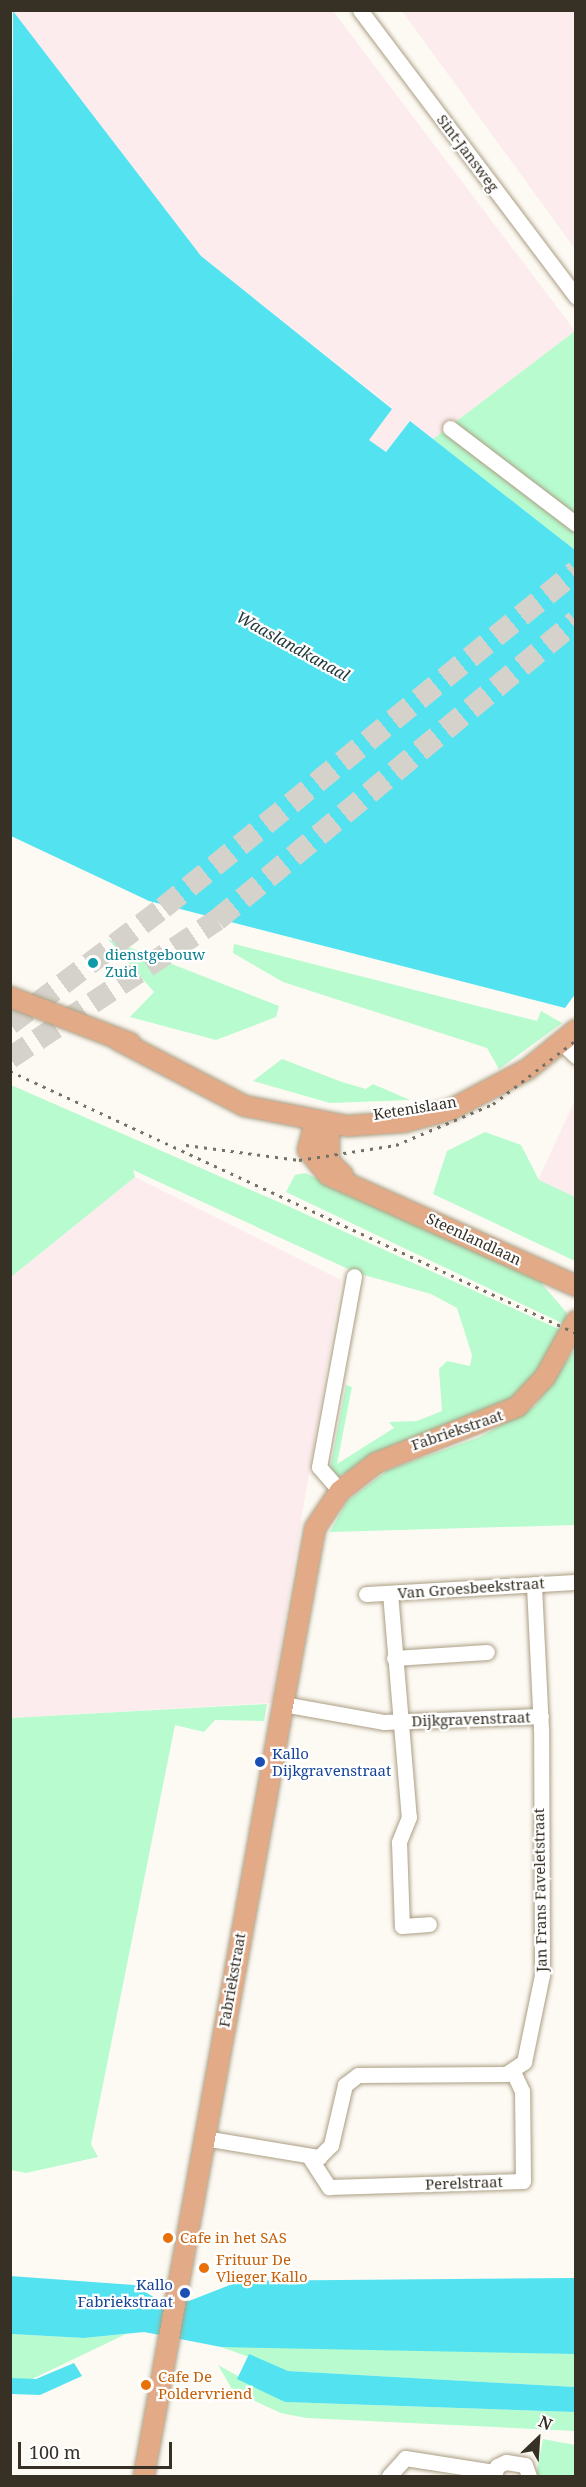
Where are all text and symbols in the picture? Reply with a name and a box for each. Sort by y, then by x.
street label: Sint-Jansweg [433,111,503,195]
water label: Waaslandkanaal [233,607,353,685]
place label: dienstgebouw Zuid [105,945,205,980]
marker: dienstgebouw Zuid [86,956,100,970]
street label: Ketenislaan [372,1093,458,1123]
street label: Steenlandlaan [424,1209,524,1269]
street label: Fabriekstraat [409,1406,505,1454]
street label: Van Groesbeekstraat [397,1574,545,1602]
street label: Dijkgravenstraat [411,1708,531,1730]
place label: Kallo Dijkgravenstraat [272,1744,391,1779]
marker: Kallo Dijkgravenstraat [253,1755,267,1769]
street label: Jan Frans Faveletstraat [530,1808,550,1972]
street label: Fabriekstraat [215,1931,249,2029]
street label: Perelstraat [425,2173,503,2193]
place label: Cafe in het SAS [180,2229,287,2247]
marker: Cafe in het SAS [161,2231,175,2245]
place label: Frituur De Vlieger Kallo [216,2250,308,2285]
marker: Frituur De Vlieger Kallo [197,2261,211,2275]
place label: Kallo Fabriekstraat [77,2275,173,2310]
marker: Kallo Fabriekstraat [178,2286,192,2300]
place label: Cafe De Poldervriend [158,2367,252,2402]
marker: Cafe De Poldervriend [139,2378,153,2392]
north arrow [508,2409,568,2469]
text: N [535,2410,556,2435]
scale bar [21,2430,176,2468]
text: 100 m [29,2440,81,2464]

